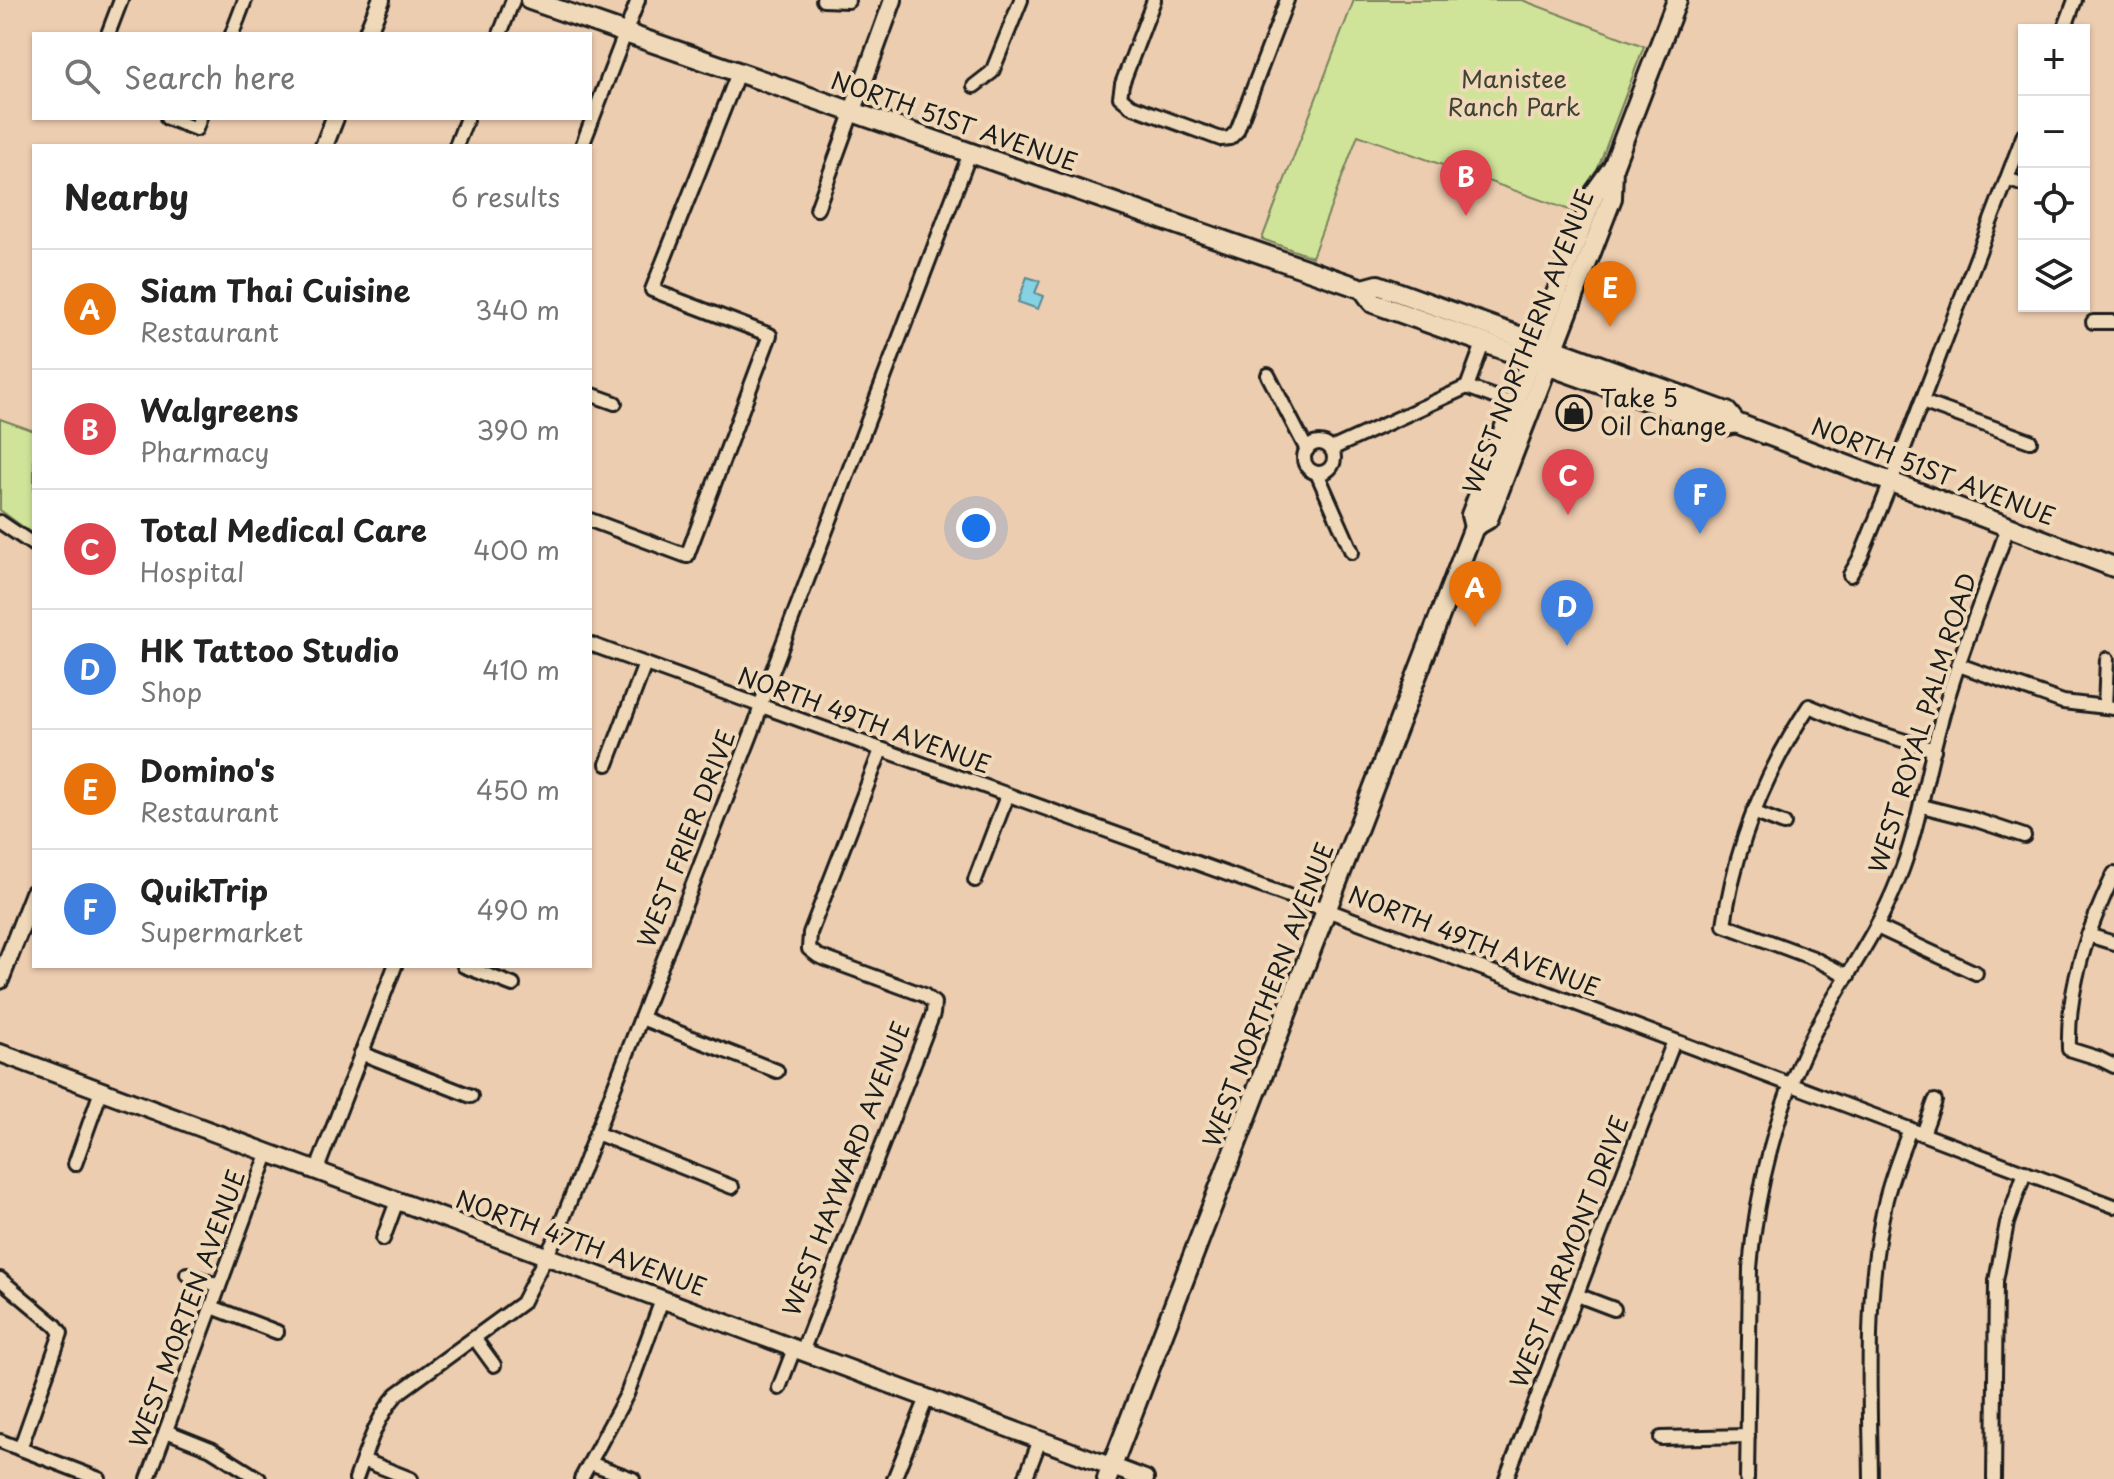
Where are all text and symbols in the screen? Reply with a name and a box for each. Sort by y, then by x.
map controls [2018,24,2090,312]
button: + [2018,24,2090,96]
search box [32,32,592,120]
icon: search [60,54,104,98]
text: Search here [124,54,296,99]
park label: Manistee Ranch Park [1448,60,1580,124]
street label: NORTH 51ST AVENUE [827,61,1083,179]
button: − [2018,96,2090,168]
pin: B [1440,150,1492,216]
button: locate [2018,168,2090,240]
text: Nearby [64,170,189,222]
text: 6 results [451,177,560,216]
street label: WEST NORTHERN AVENUE [1452,184,1602,499]
button: layers [2018,240,2090,312]
pin: E [1584,261,1636,327]
text: Siam Thai Cuisine [140,267,410,312]
text: A [80,290,100,329]
text: 340 m [475,290,560,329]
text: Restaurant [140,312,279,351]
place label: Take 5 Oil Change [1600,379,1727,443]
text: Walgreens [140,387,299,432]
shop icon: Take 5 Oil Change [1555,394,1593,432]
street label: NORTH 51ST AVENUE [1807,407,2061,533]
text: B [81,410,99,449]
text: 390 m [476,410,560,449]
text: Pharmacy [140,432,269,471]
pin: C [1542,449,1594,515]
pin: F [1674,468,1726,534]
text: Total Medical Care [140,507,427,552]
your location [956,508,996,548]
text: C [80,530,100,569]
text: 400 m [473,530,560,569]
text: Hospital [140,552,244,591]
pin: A [1449,561,1501,627]
street label: WEST ROYAL PALM ROAD [1858,568,1984,877]
pin: D [1541,580,1593,646]
text: HK Tattoo Studio [140,627,399,672]
text: D [80,650,100,689]
text: 410 m [482,650,560,689]
street label: NORTH 49TH AVENUE [733,657,996,782]
text: Shop [140,672,202,711]
street label: WEST FRIER DRIVE [627,724,743,952]
text: Domino's [140,747,275,792]
text: E [82,770,98,809]
text: 450 m [476,770,560,809]
text: Restaurant [140,792,279,831]
street label: WEST NORTHERN AVENUE [1192,837,1342,1152]
text: QuikTrip [140,867,268,912]
street label: NORTH 49TH AVENUE [1344,876,1606,1005]
text: F [82,890,98,929]
text: 490 m [477,890,560,929]
text: Supermarket [140,912,303,951]
street label: WEST HAYWARD AVENUE [772,1016,918,1321]
street label: WEST HARMONT DRIVE [1500,1110,1637,1393]
street label: WEST MORTEN AVENUE [119,1164,253,1452]
street label: NORTH 47TH AVENUE [451,1180,712,1304]

